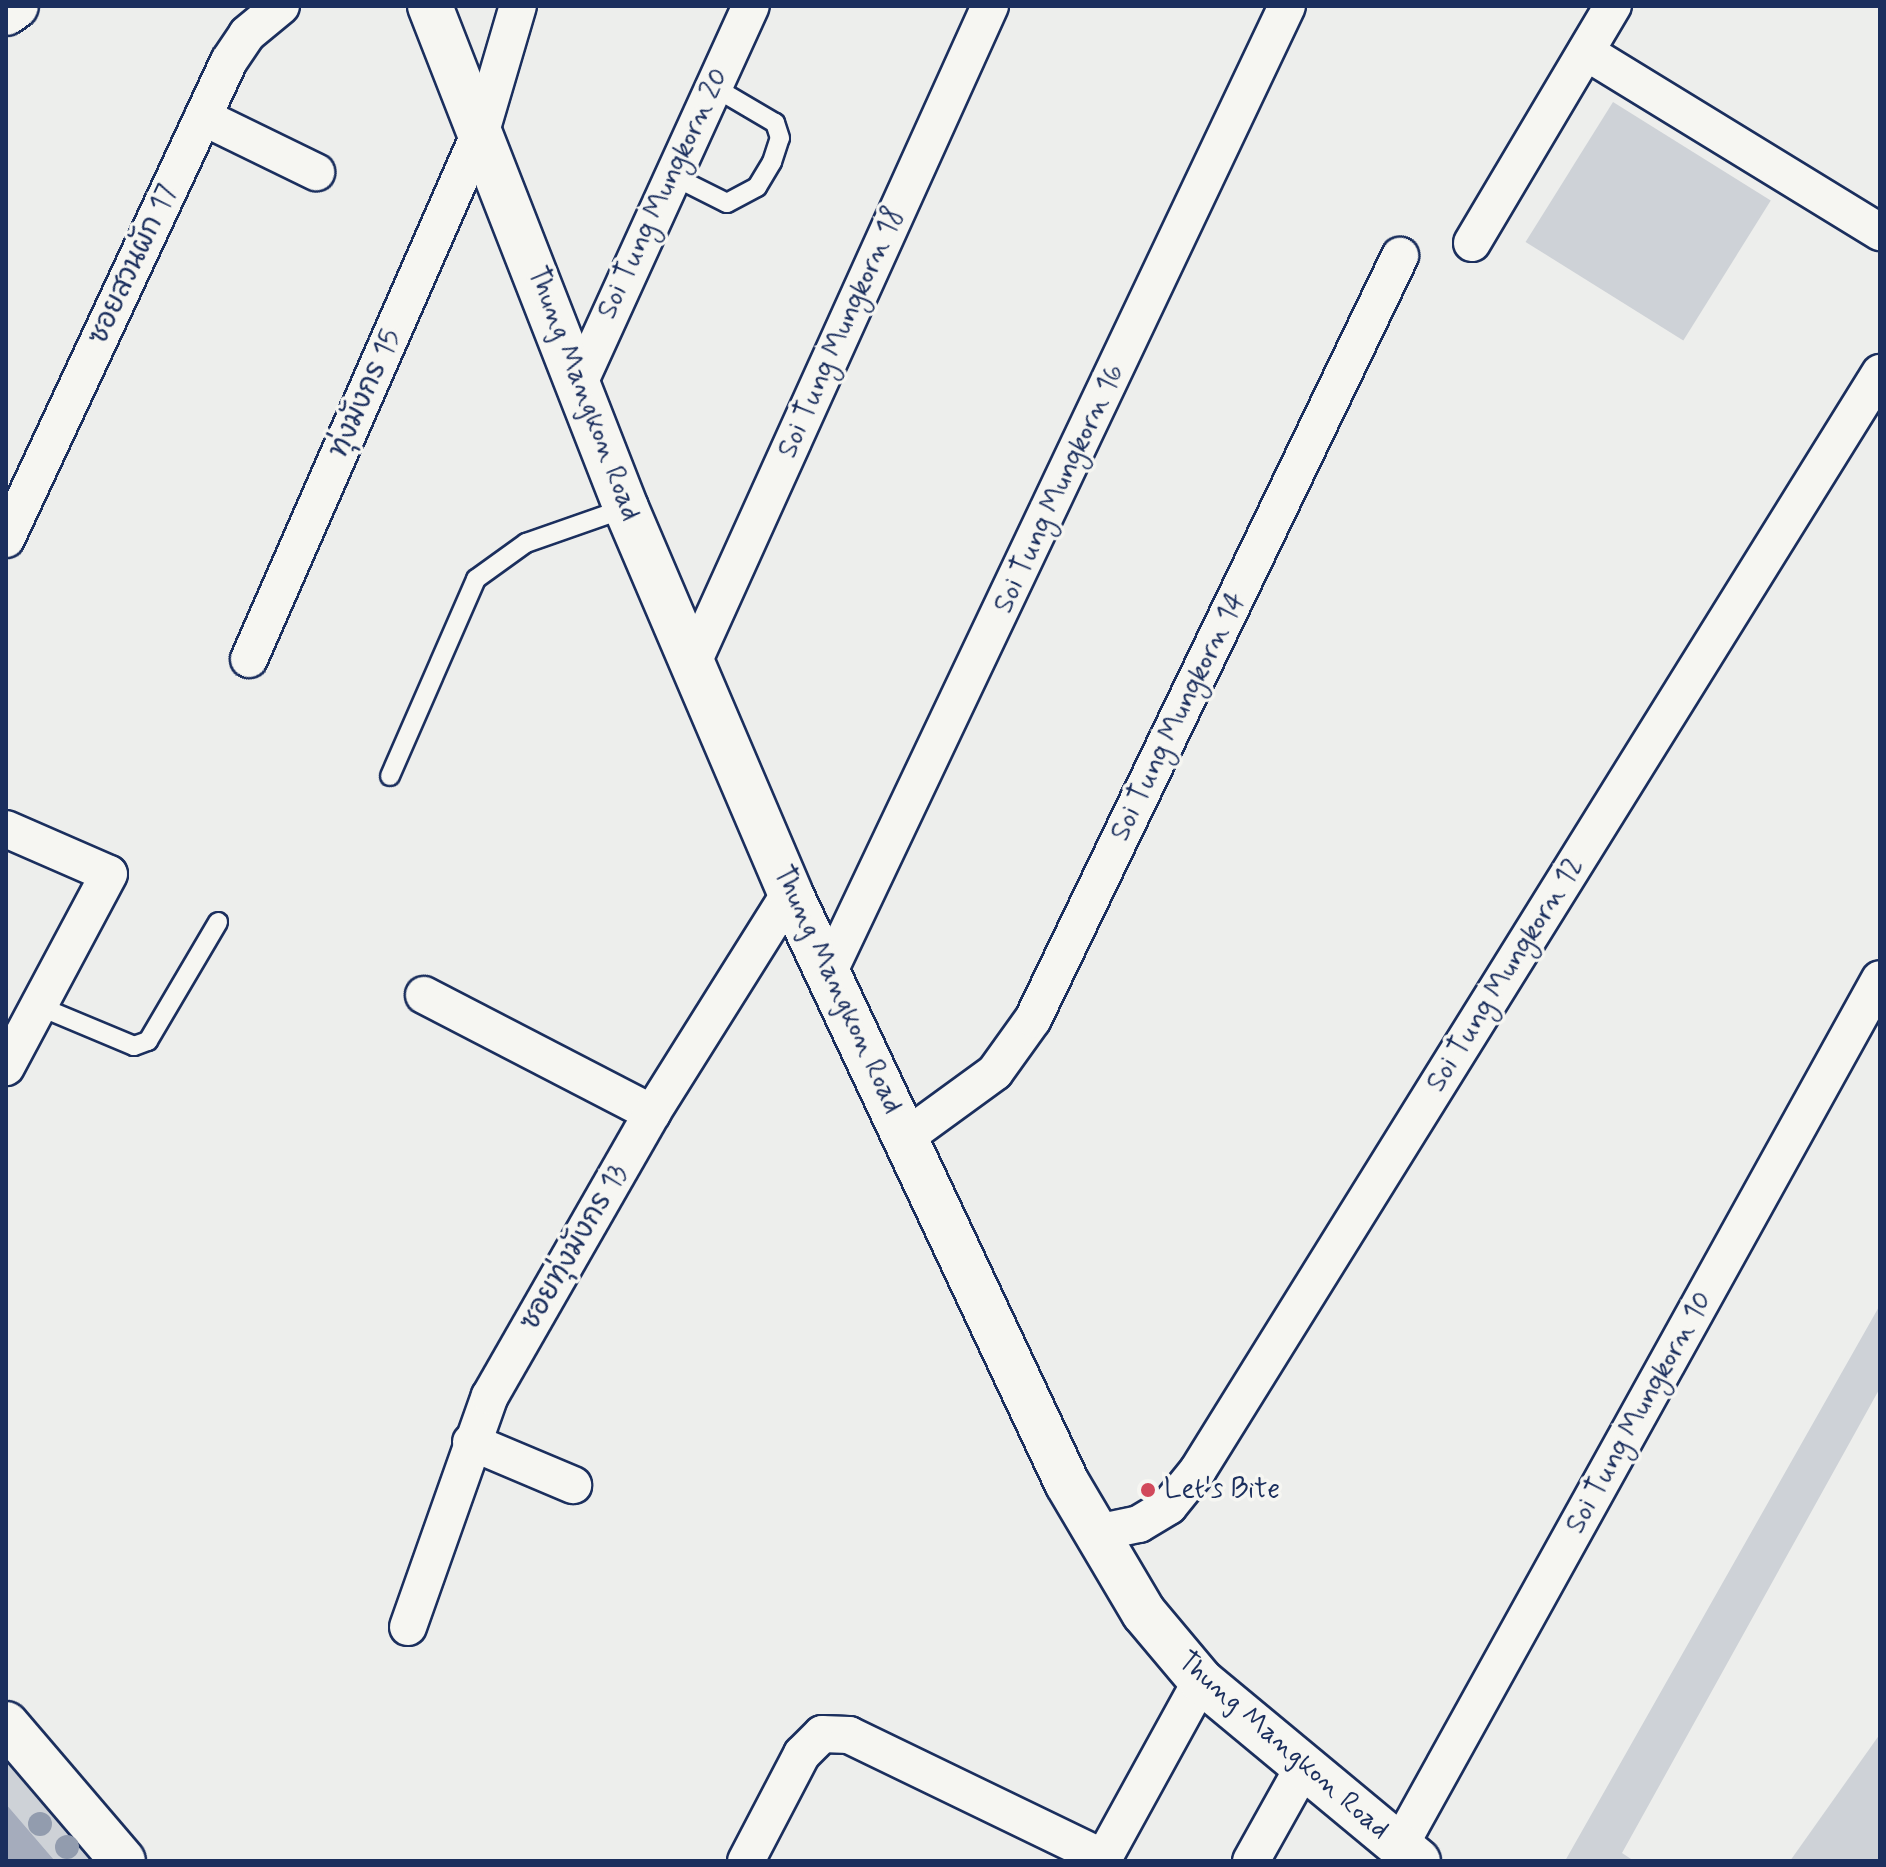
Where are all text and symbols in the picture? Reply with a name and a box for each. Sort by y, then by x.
street label: Soi Tung Mungkorn 20 [593,66,735,322]
street label: ซอยสวนผัก 17 [82,180,186,350]
street label: Soi Tung Mungkorn 18 [773,206,911,460]
street label: Thung Mangkon Road [521,268,645,520]
street label: ทุ่งมังกร 15 [323,325,409,463]
street label: Soi Tung Mungkorn 16 [989,362,1131,616]
street label: Soi Tung Mungkorn 14 [1106,590,1252,844]
street label: Soi Tung Mungkorn 12 [1422,854,1590,1096]
street label: Thung Mangkon Road [768,867,906,1113]
street label: ซอยทุ่งมังกร 13 [514,1159,636,1337]
street label: Soi Tung Mungkorn 10 [1561,1289,1719,1537]
place label: Let's Bite [1164,1473,1278,1507]
marker: Let's Bite [1139,1481,1157,1499]
street label: Thung Mangkon Road [1175,1649,1391,1843]

